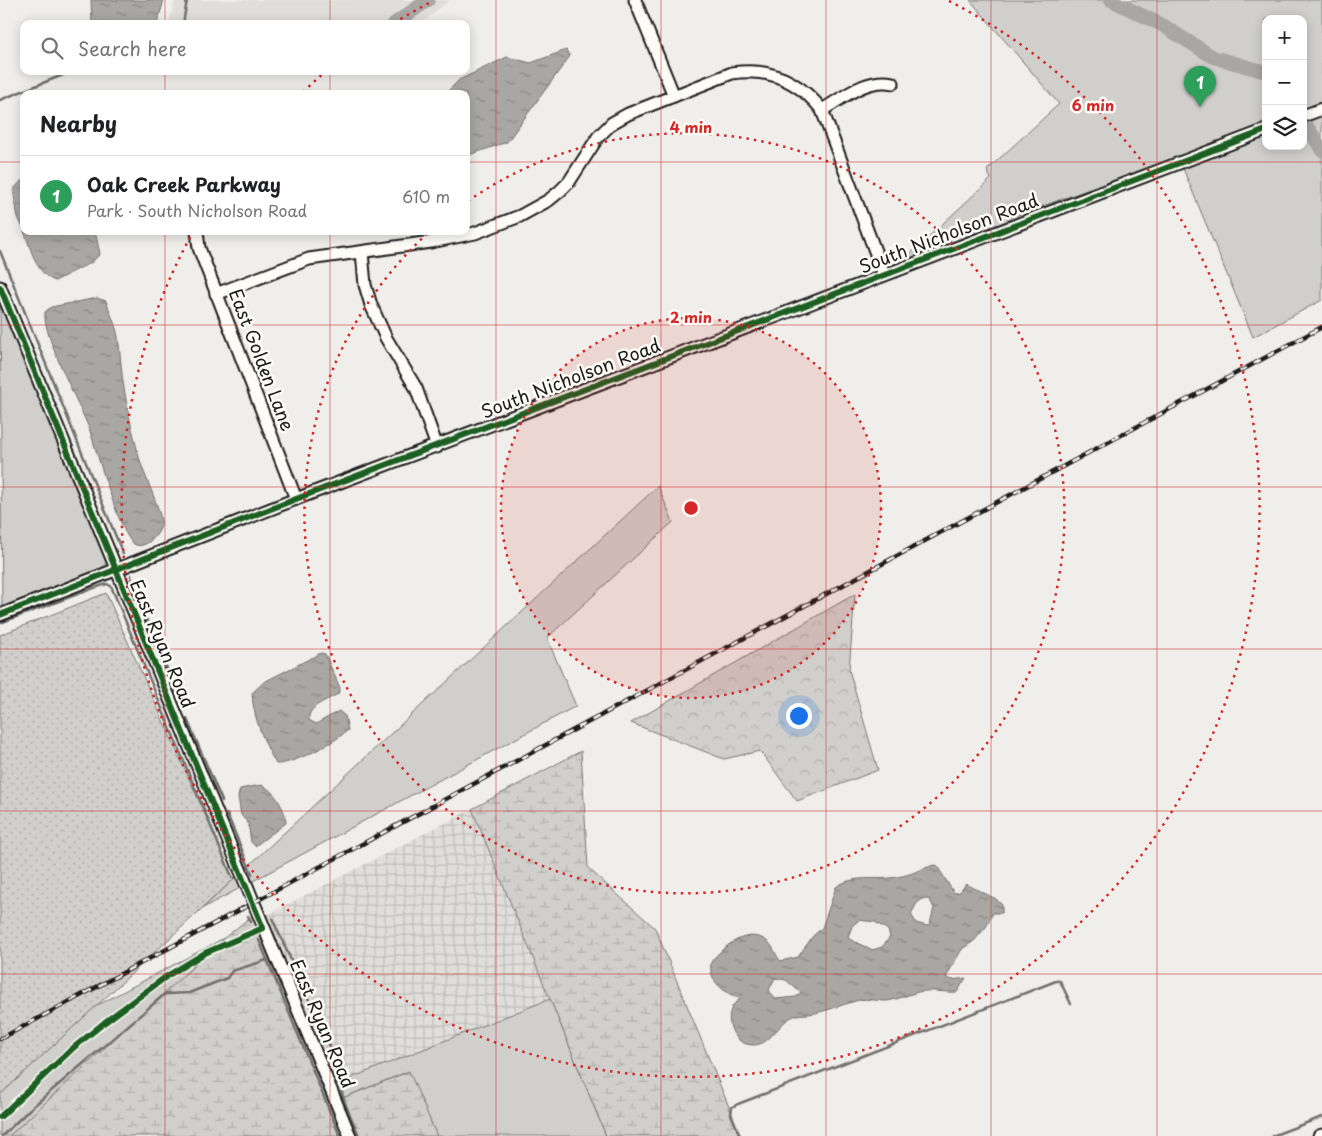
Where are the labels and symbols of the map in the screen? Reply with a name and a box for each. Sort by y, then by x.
pin: 1 [1184,66,1216,107]
text: 6 min [1072,93,1114,116]
text: 4 min [670,115,712,138]
street label: South Nicholson Road [855,186,1042,279]
street label: East Golden Lane [223,284,302,435]
text: 2 min [670,305,712,328]
street label: South Nicholson Road [477,331,664,424]
centre of rings [682,499,700,517]
street label: East Ryan Road [124,575,203,712]
your location [786,703,812,729]
street label: East Ryan Road [284,955,363,1092]

